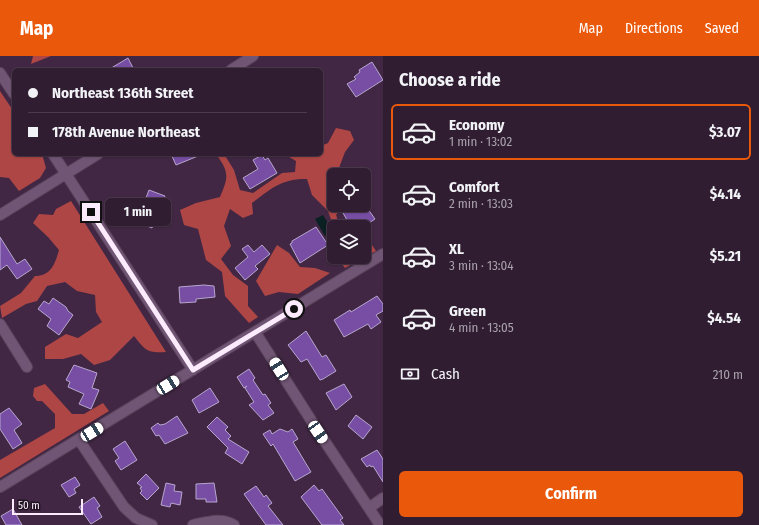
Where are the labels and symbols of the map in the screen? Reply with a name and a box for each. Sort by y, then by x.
callout: 1 min [105,198,171,226]
route end [82,203,100,221]
route start [285,300,303,318]
car [268,356,290,382]
car [155,374,181,396]
car [306,419,330,445]
car [79,421,105,443]
scale bar [12,497,83,516]

